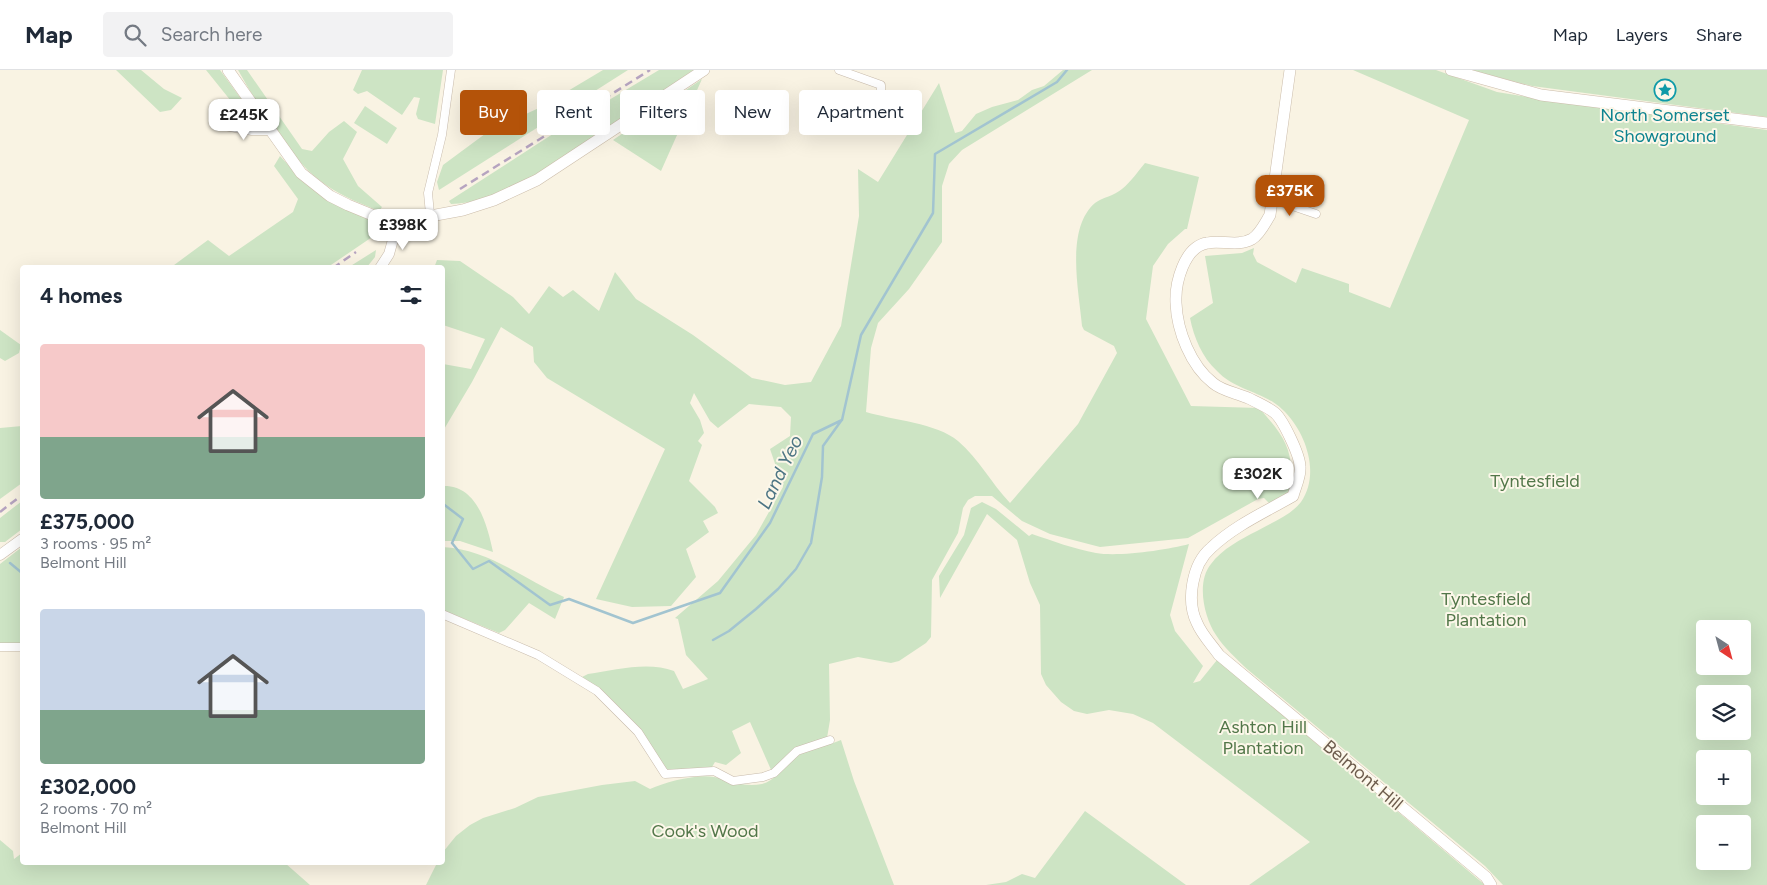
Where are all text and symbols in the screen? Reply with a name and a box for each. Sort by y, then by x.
search box [103,12,453,57]
text: Map [25,20,73,49]
icon: search [121,21,149,49]
text: Search here [161,23,262,46]
text: Map [1553,24,1588,46]
text: Layers [1616,24,1668,46]
text: Share [1696,24,1742,46]
place icon: North Somerset Showground [1653,78,1677,102]
chip: Buy [460,90,527,135]
chip: Rent [537,90,610,135]
chip: Filters [620,90,705,135]
chip: New [715,90,789,135]
chip: Apartment [799,90,922,135]
pin: £245K [209,98,279,141]
place label: North Somerset Showground [1600,104,1730,147]
text: £245K [220,105,268,124]
pin: £375K [1255,174,1325,217]
text: £375K [1266,181,1314,200]
pin: £398K [368,208,438,251]
text: £398K [379,215,427,234]
icon: filters [397,281,425,309]
text: 4 homes [40,283,122,308]
icon: home [188,376,278,466]
water label: Land Yeo [752,431,808,513]
pin: £302K [1223,458,1293,500]
text: £302K [1234,464,1282,483]
park label: Tyntesfield [1490,470,1580,492]
text: £375,000 [40,509,134,534]
text: 3 rooms · 95 m² [40,534,151,553]
text: Belmont Hill [40,553,127,572]
park label: Tyntesfield Plantation [1441,588,1531,631]
north arrow [1696,620,1751,675]
map controls [1696,620,1751,870]
icon: home [188,641,278,731]
button: layers [1696,685,1751,740]
park label: Ashton Hill Plantation [1219,716,1307,759]
street label: Belmont Hill [1319,735,1407,815]
button: + [1696,750,1751,805]
text: £302,000 [40,774,136,799]
text: 2 rooms · 70 m² [40,799,152,818]
button: − [1696,815,1751,870]
text: Belmont Hill [40,818,127,837]
park label: Cook's Wood [652,820,759,842]

